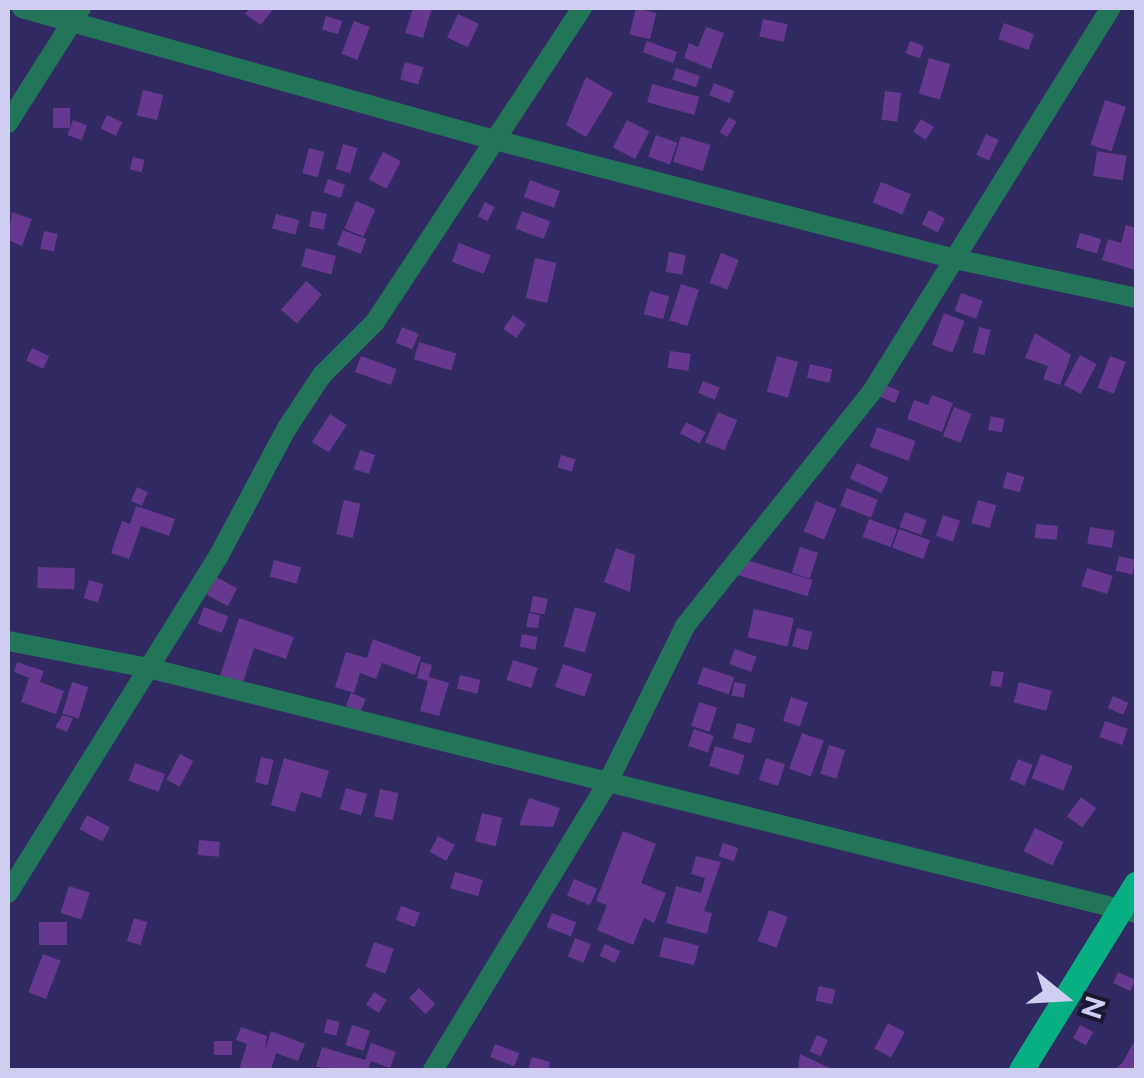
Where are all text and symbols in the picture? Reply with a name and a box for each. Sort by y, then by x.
north arrow [1014,948,1114,1048]
text: N [1074,992,1112,1023]

